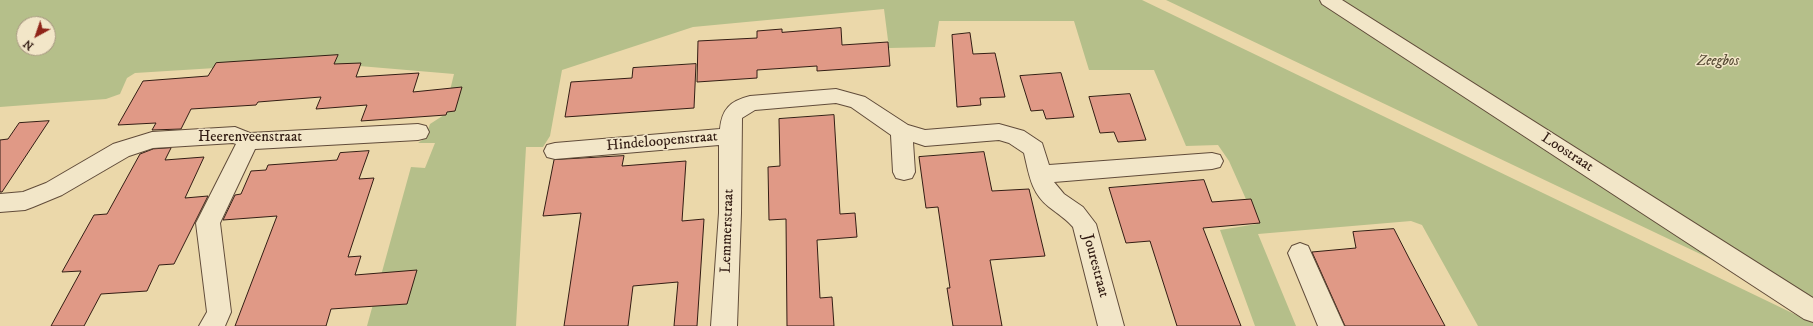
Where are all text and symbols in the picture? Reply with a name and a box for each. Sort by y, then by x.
north arrow [16,16,56,56]
text: N [21,36,37,53]
park label: Zeegbos [1697,53,1739,71]
street label: Hindeloopenstraat [606,128,718,156]
street label: Heerenveenstraat [198,129,302,147]
street label: Loostraat [1538,130,1596,176]
street label: Lemmerstraat [718,189,738,273]
street label: Jourestraat [1078,232,1112,300]

